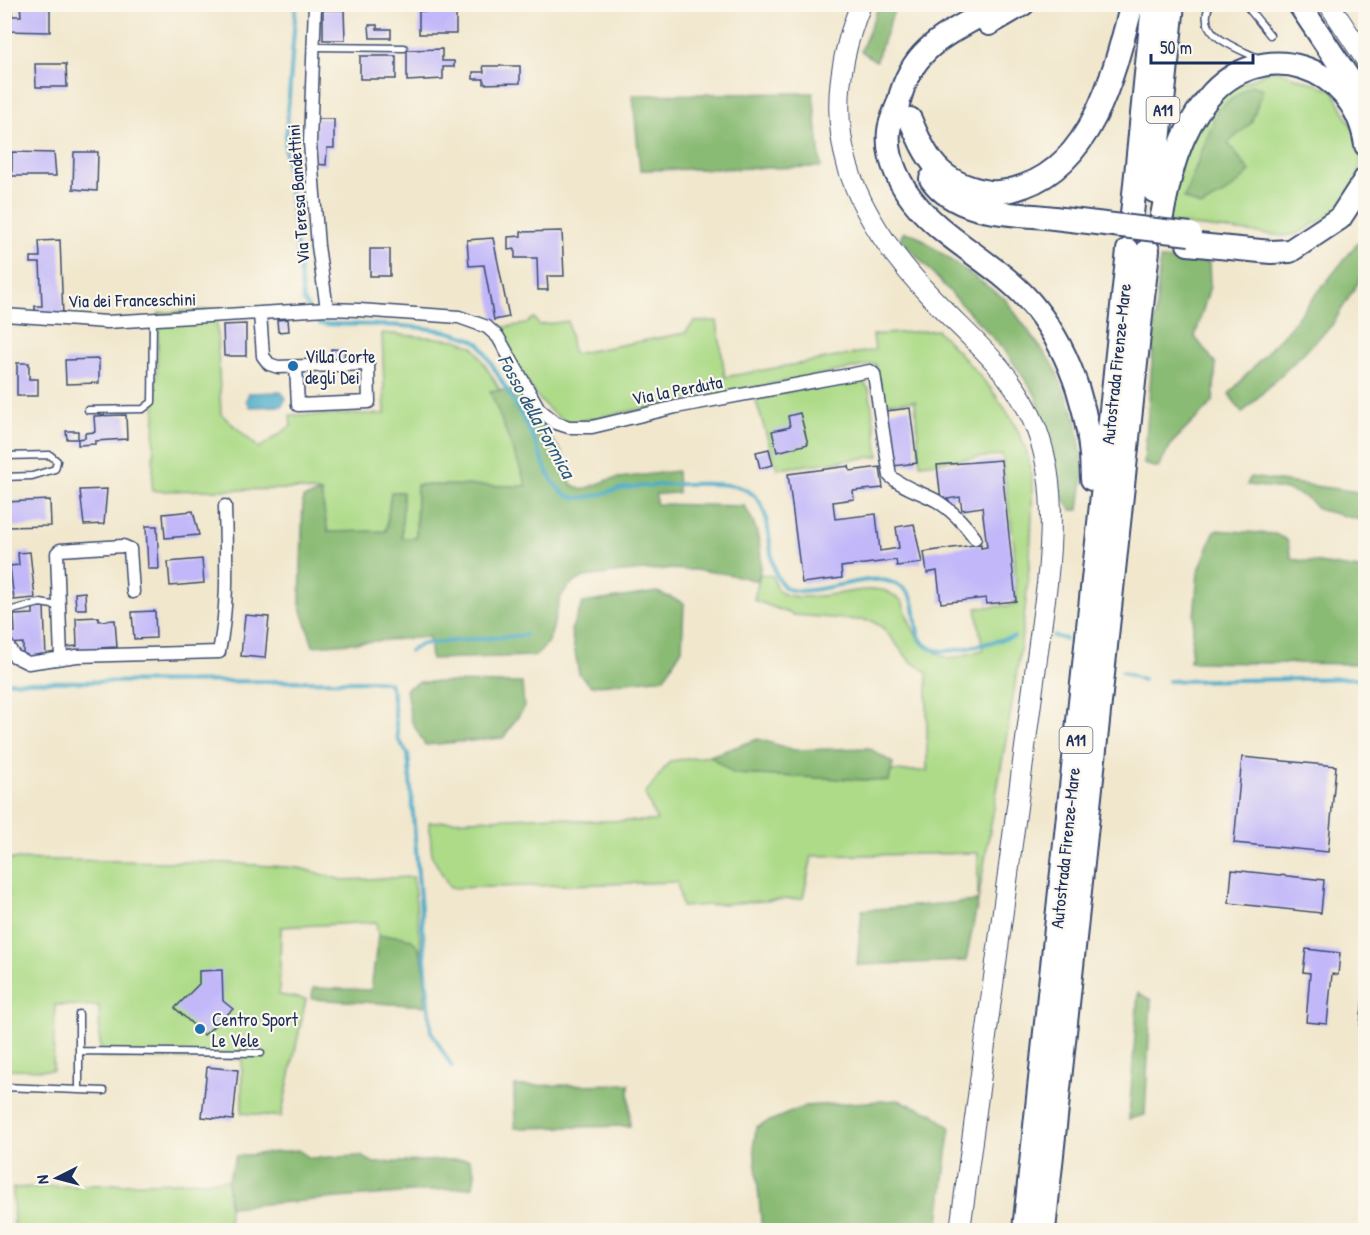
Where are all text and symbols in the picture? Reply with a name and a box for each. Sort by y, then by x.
scale bar [1151,27,1253,65]
text: 50 m [1160,35,1192,60]
road number: A11 [1146,97,1180,123]
street label: Via Teresa Bandettini [281,123,315,265]
street label: Autostrada Firenze-Mare [1095,282,1137,446]
street label: Via dei Franceschini [68,286,196,314]
place label: Villa Corte degli Dei [305,344,376,390]
water label: Fosso della Formica [492,349,583,485]
marker: Villa Corte degli Dei [286,359,300,373]
street label: Via la Perduta [630,369,724,411]
road number: A11 [1060,727,1092,753]
street label: Autostrada Firenze-Mare [1044,766,1086,930]
place label: Centro Sport Le Vele [212,1007,299,1053]
marker: Centro Sport Le Vele [193,1022,207,1036]
north arrow [27,1148,87,1208]
text: N [31,1174,53,1185]

